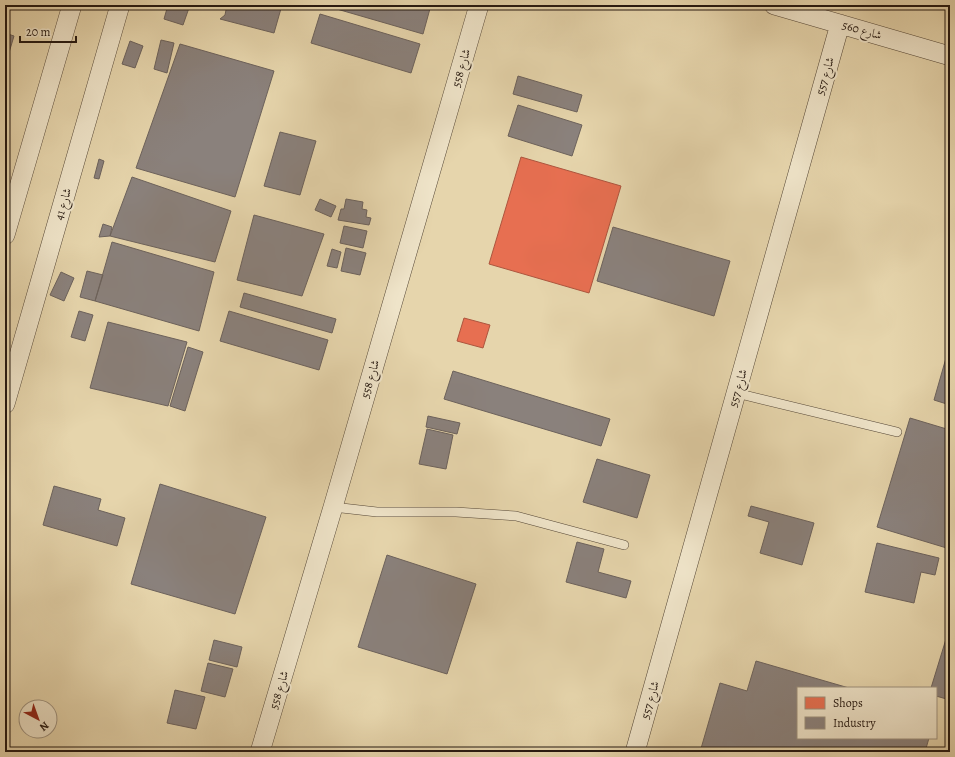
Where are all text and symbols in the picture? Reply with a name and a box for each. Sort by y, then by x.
street label: شارع 560 [840,17,884,46]
scale bar [20,18,76,44]
text: 20 m [26,24,50,40]
street label: شارع 558 [448,47,477,90]
street label: شارع 557 [812,55,841,98]
street label: شارع 41 [51,186,78,223]
street label: شارع 558 [357,358,386,401]
street label: شارع 557 [725,367,754,410]
street label: شارع 558 [266,669,295,712]
street label: شارع 557 [637,679,666,722]
legend [797,687,937,739]
text: Shops [833,695,863,711]
north arrow [18,699,58,739]
text: Industry [833,715,876,731]
text: N [36,718,52,734]

